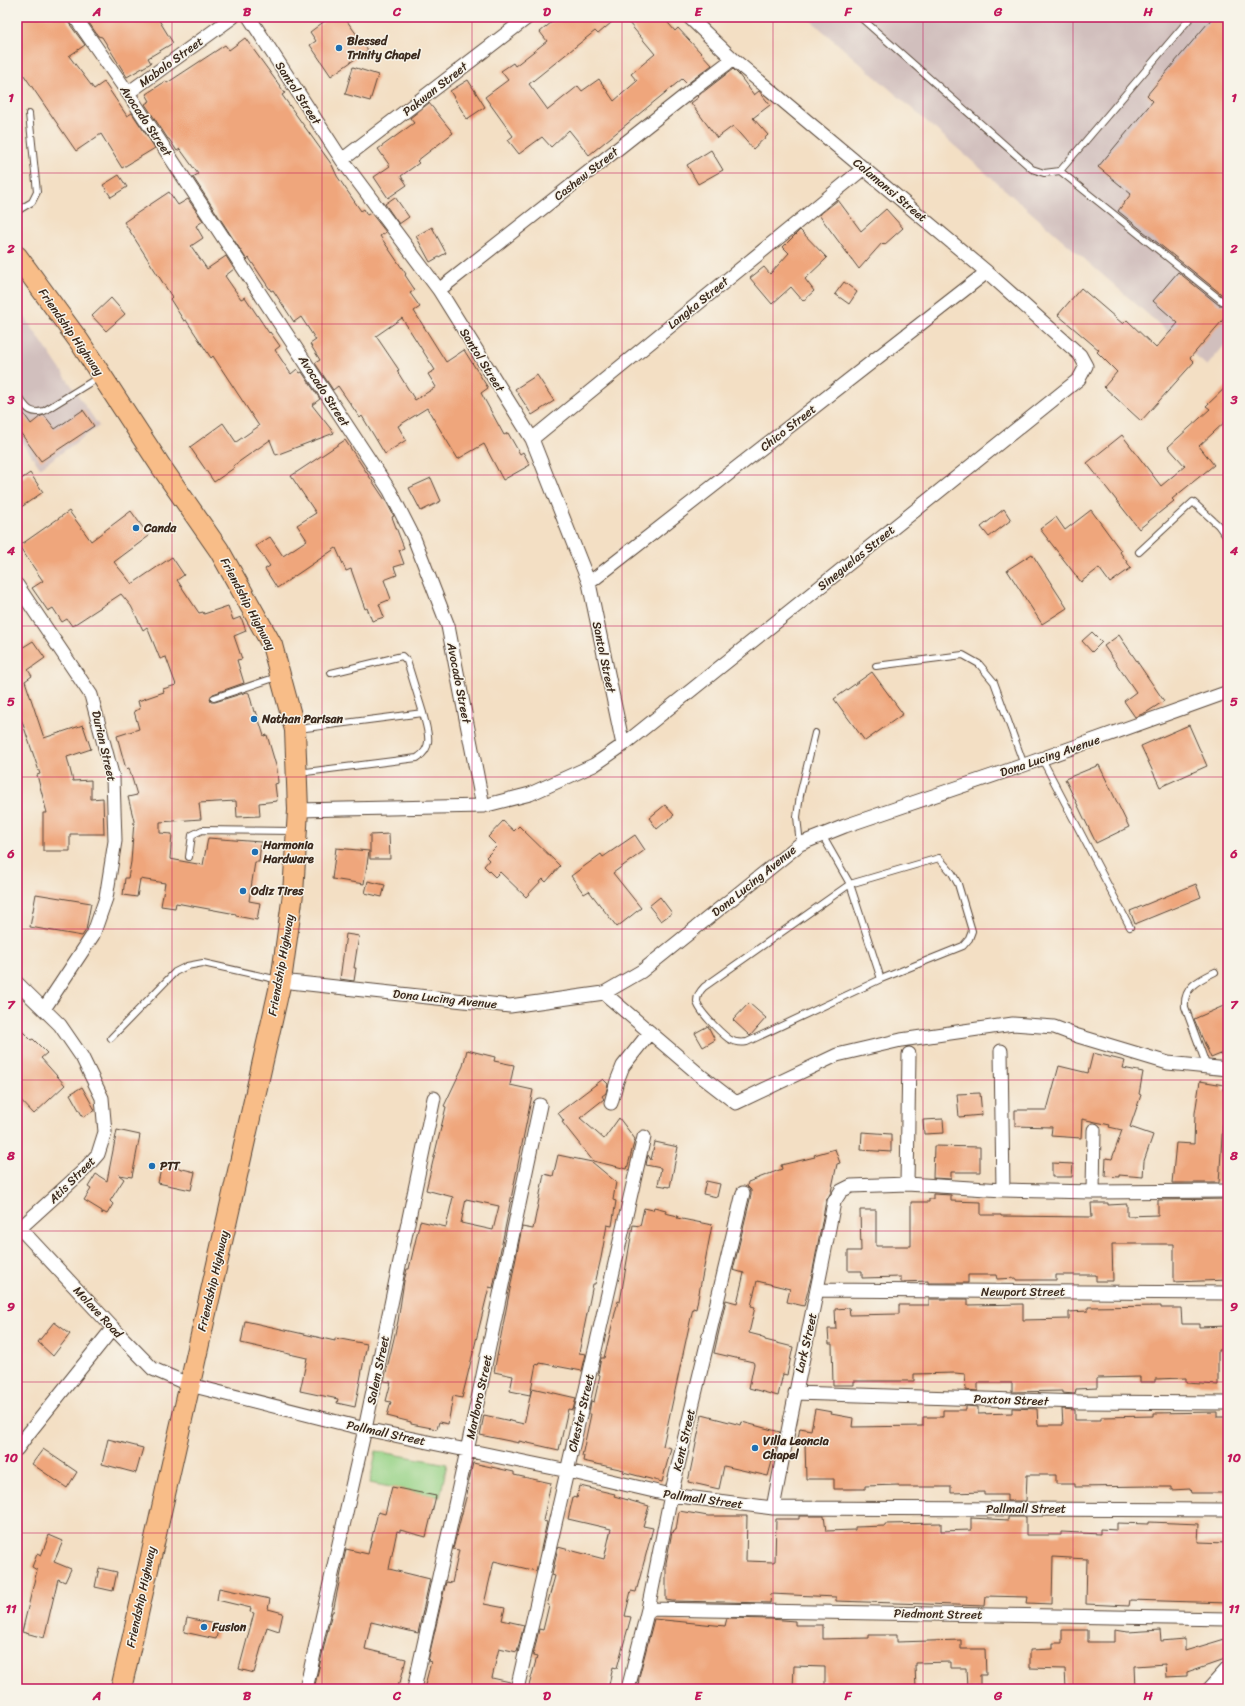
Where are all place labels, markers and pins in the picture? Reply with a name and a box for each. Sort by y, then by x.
place label: Blessed Trinity Chapel [347,30,421,66]
marker: Blessed Trinity Chapel [334,43,344,53]
place label: Canda [143,517,177,539]
marker: Canda [131,523,141,533]
place label: Nathan Parisan [261,708,344,730]
marker: Nathan Parisan [249,714,259,724]
place label: Harmonia Hardware [262,834,314,870]
marker: Harmonia Hardware [250,847,260,857]
place label: Odiz Tires [250,880,304,902]
marker: Odiz Tires [238,886,248,896]
place label: PTT [160,1155,181,1177]
marker: PTT [147,1161,157,1171]
place label: Villa Leoncia Chapel [762,1430,830,1466]
marker: Villa Leoncia Chapel [750,1443,760,1453]
place label: Fusion [211,1616,247,1638]
marker: Fusion [199,1622,209,1632]

